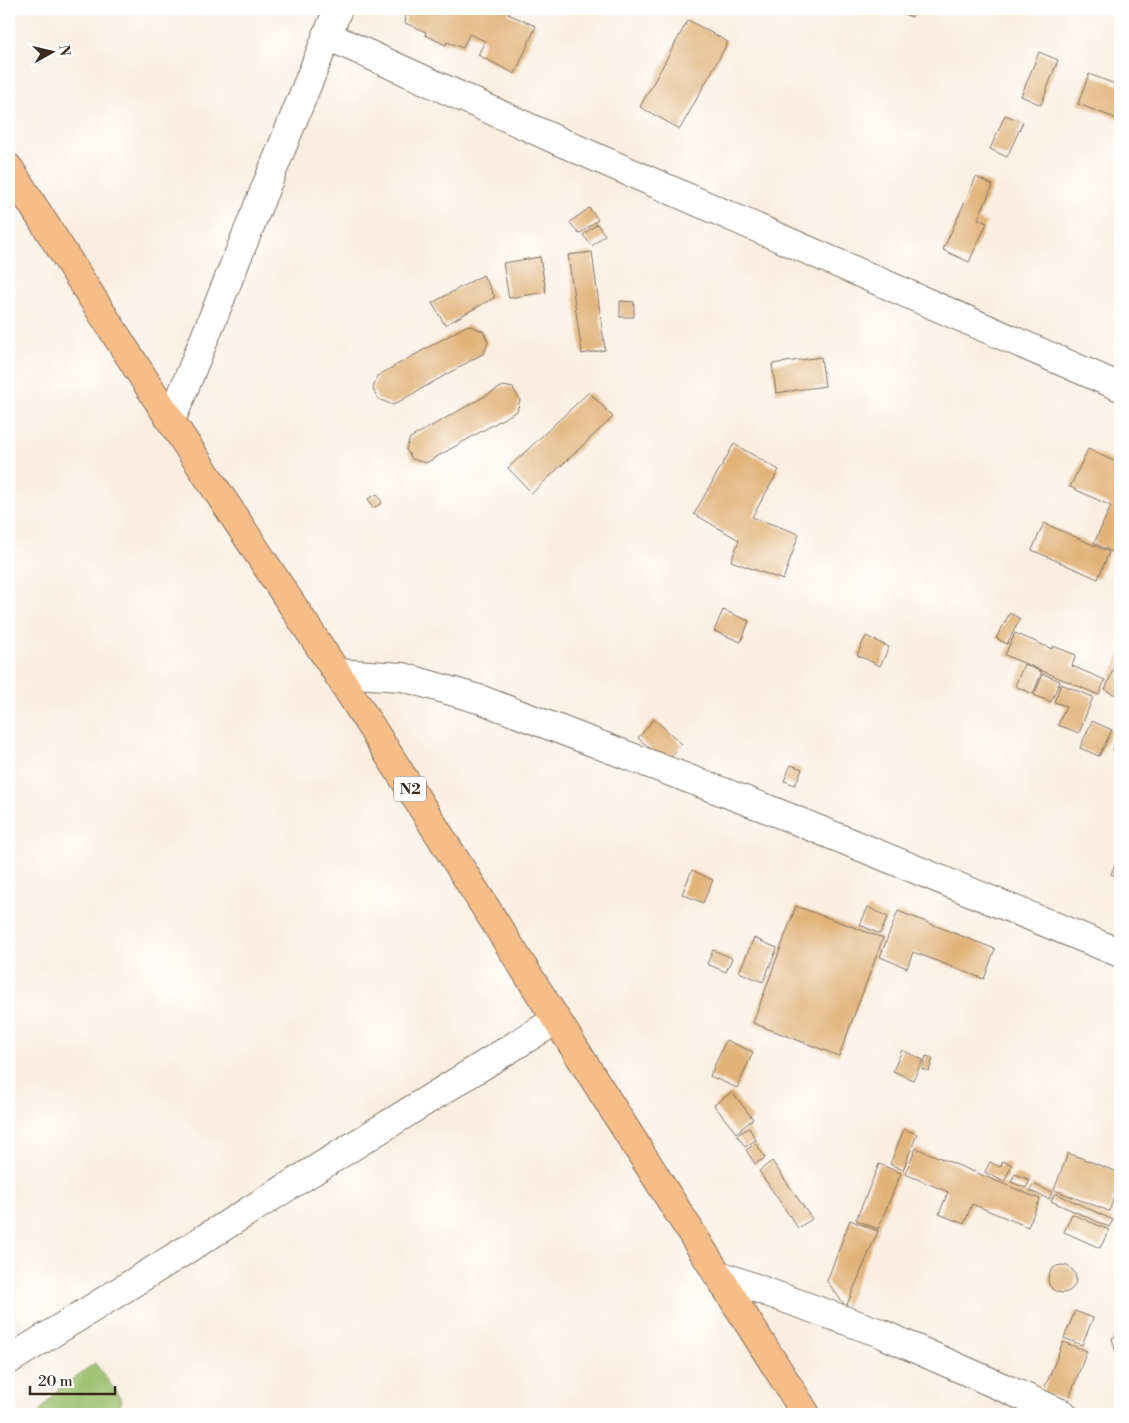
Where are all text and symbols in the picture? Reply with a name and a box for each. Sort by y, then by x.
north arrow [28,28,78,78]
text: N [54,44,74,57]
road number: N2 [394,776,426,802]
scale bar [30,1363,115,1395]
text: 20 m [38,1372,73,1391]

